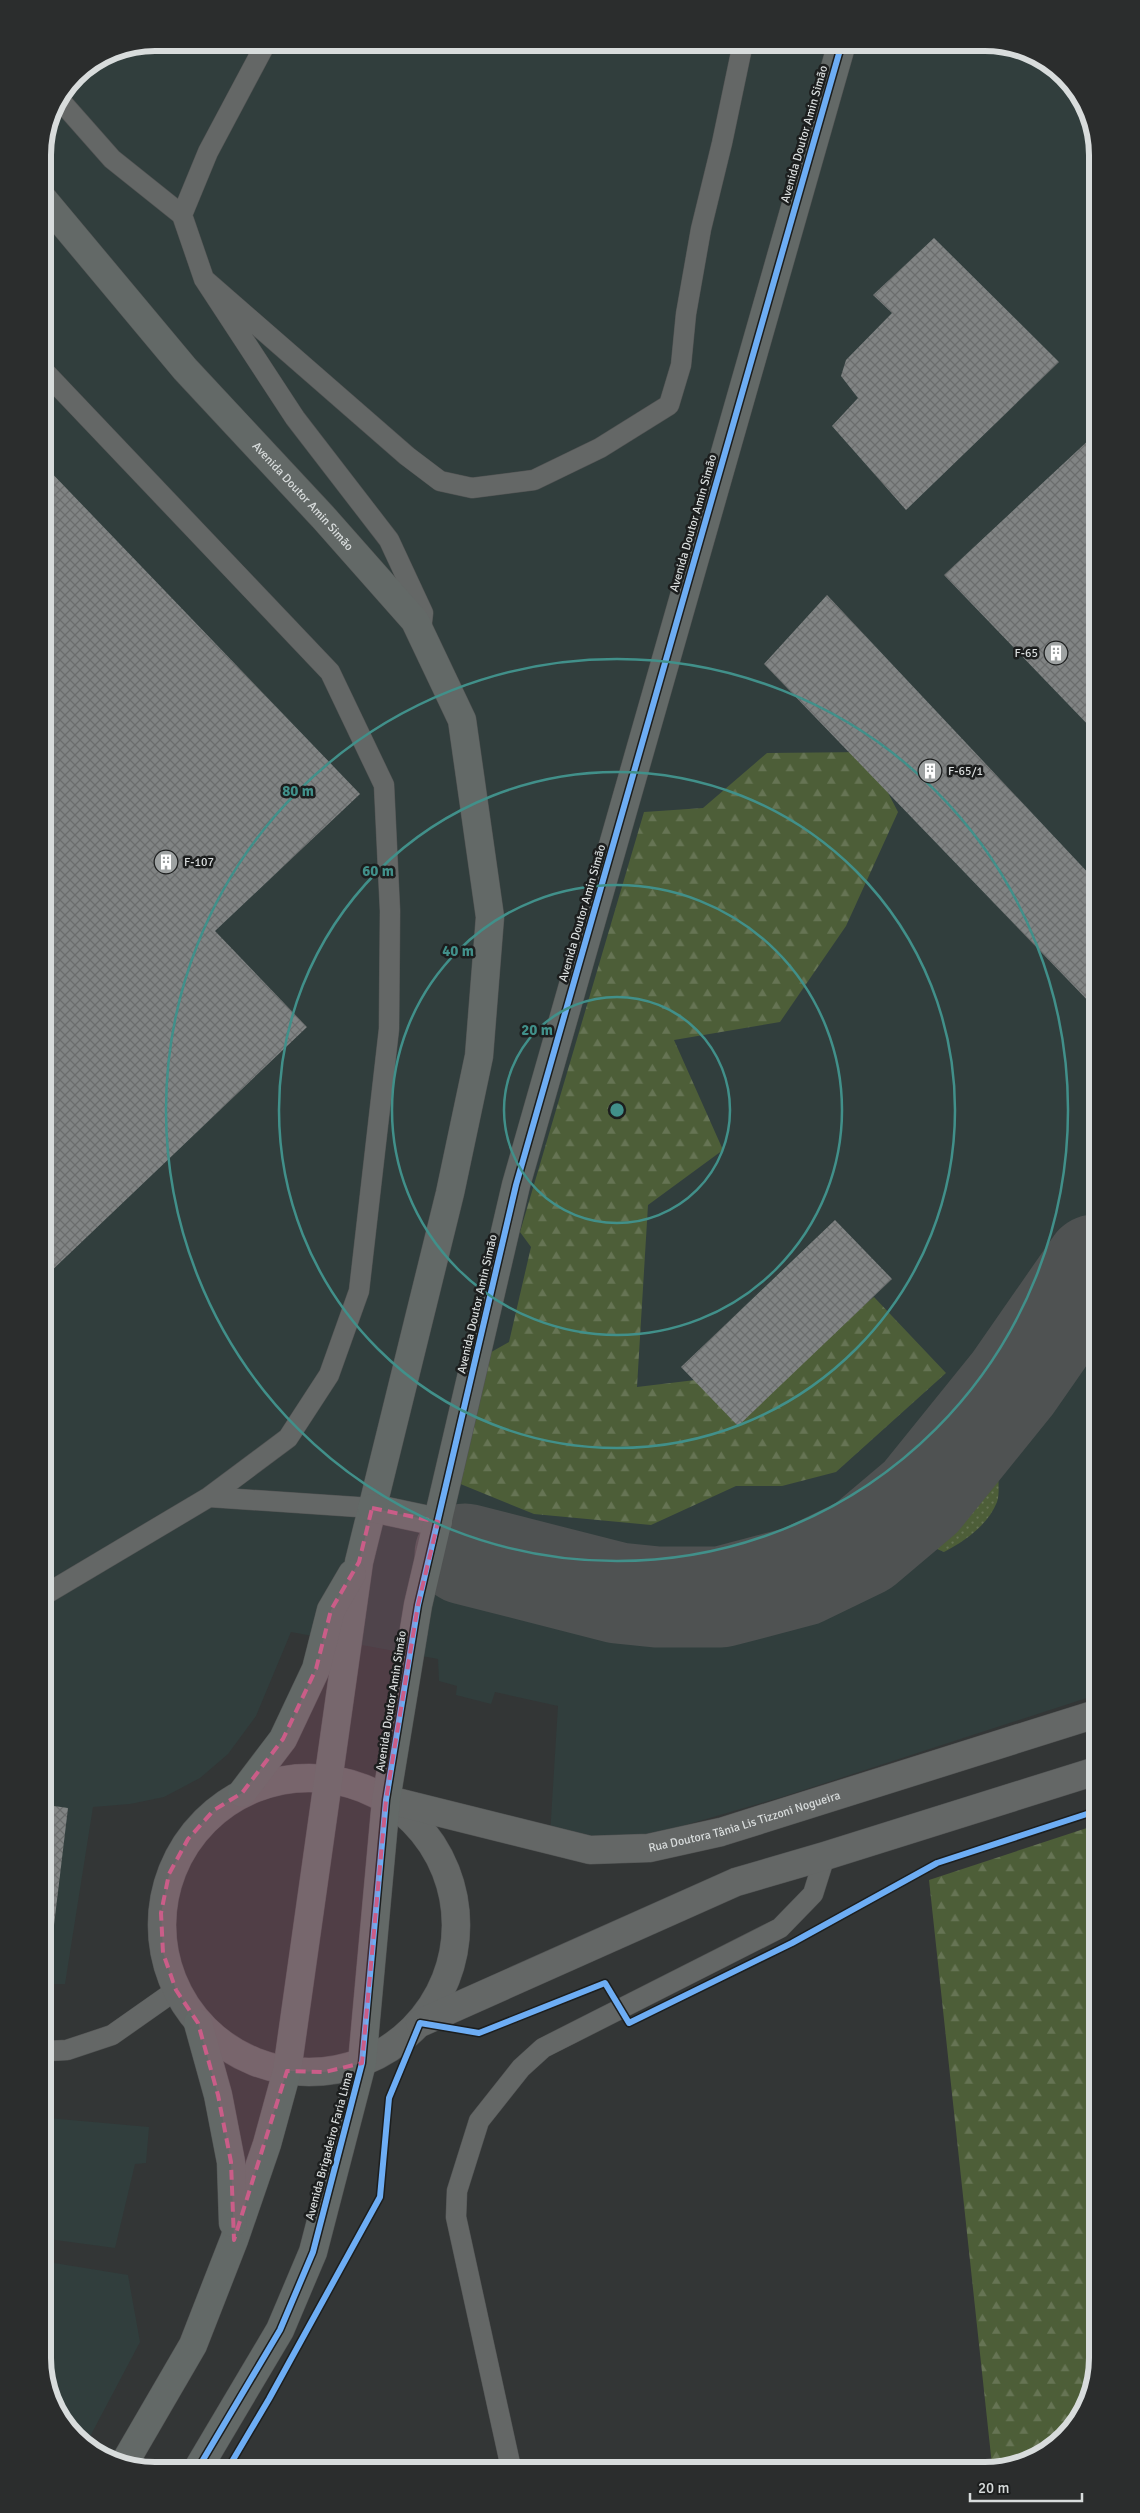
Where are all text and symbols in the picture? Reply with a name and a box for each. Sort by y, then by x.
street label: Avenida Doutor Amin Simão [778,64,831,205]
street label: Avenida Doutor Amin Simão [249,439,356,554]
street label: Avenida Doutor Amin Simão [667,453,720,594]
building icon: F-65 [1043,640,1069,666]
place label: F-65 [1015,646,1038,661]
building icon: F-65/1 [917,758,943,784]
place label: F-65/1 [948,764,983,779]
text: 80 m [282,782,314,800]
street label: Avenida Doutor Amin Simão [556,843,609,984]
building icon: F-107 [153,849,179,875]
place label: F-107 [184,855,214,870]
text: 60 m [362,862,394,880]
text: 40 m [442,942,474,960]
text: 20 m [521,1021,553,1039]
centre of rings [608,1101,626,1119]
street label: Avenida Doutor Amin Simão [454,1233,501,1375]
street label: Avenida Doutor Amin Simão [373,1630,410,1773]
street label: Rua Doutora Tânia Lis Tizzoni Nogueira [647,1788,842,1856]
street label: Avenida Brigadeiro Faria Lima [302,2070,357,2222]
scale bar [970,2470,1082,2502]
text: 20 m [978,2479,1009,2497]

